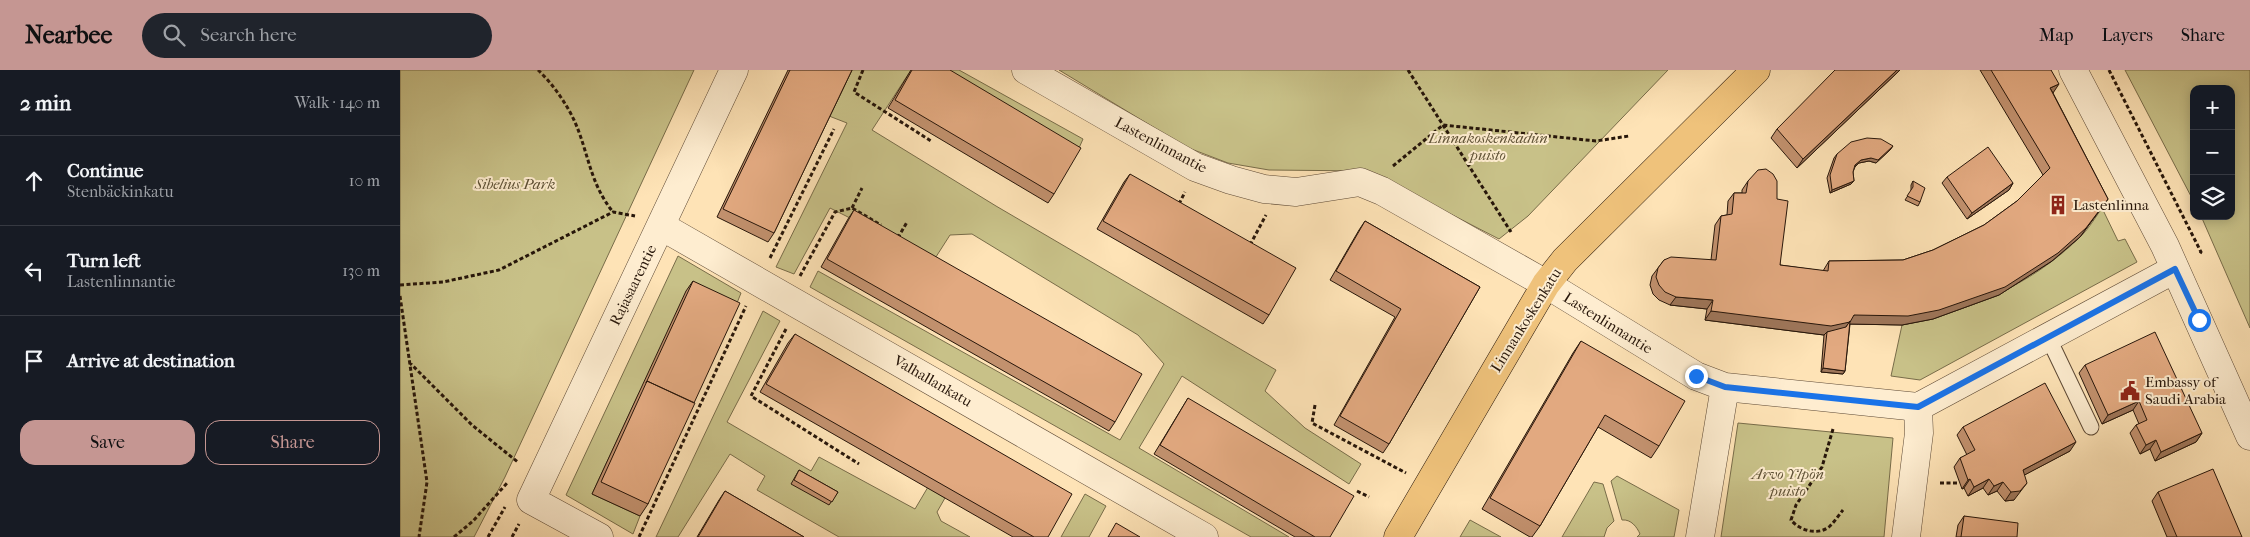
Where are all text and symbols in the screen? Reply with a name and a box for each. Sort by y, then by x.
search box [142,13,492,58]
text: Nearbee [25,21,112,49]
icon: search [160,21,188,49]
text: Search here [200,24,297,46]
text: Map [2039,25,2073,46]
text: Layers [2101,25,2153,46]
text: Share [2181,25,2225,46]
map controls [2190,85,2235,220]
button: + [2190,85,2235,130]
text: 2 min [20,91,71,115]
text: Walk · 140 m [295,93,380,112]
street label: Lastenlinnantie [1112,113,1211,177]
park label: Linnakoskenkadun puisto [1427,129,1548,164]
button: − [2190,130,2235,175]
text: Continue [67,160,143,182]
icon: ahead [20,167,48,195]
text: 10 m [349,171,380,190]
park label: Sibelius Park [474,175,555,193]
button: layers [2190,175,2235,220]
text: Stenbäckinkatu [67,182,174,201]
building icon: Lastenlinna [2047,194,2069,216]
place label: Lastenlinna [2073,196,2150,214]
street label: Rajasaarentie [606,241,661,328]
text: Turn left [67,250,141,272]
icon: left [20,257,48,285]
text: 130 m [342,261,380,280]
street label: Linnankoskenkatu [1487,264,1565,375]
text: Lastenlinnantie [67,272,175,291]
street label: Lastenlinnantie [1560,288,1656,358]
route start [2188,309,2211,332]
icon: arrive [20,347,48,375]
text: Arrive at destination [67,350,235,372]
street label: Valhallankatu [890,351,976,411]
route end [1685,365,1708,388]
place label: Embassy of Saudi Arabia [2145,373,2227,408]
public building icon: Embassy of Saudi Arabia [2119,380,2141,402]
button: Save [20,420,195,465]
button: Share [205,420,380,465]
park label: Arvo Ylpön puisto [1750,465,1824,500]

